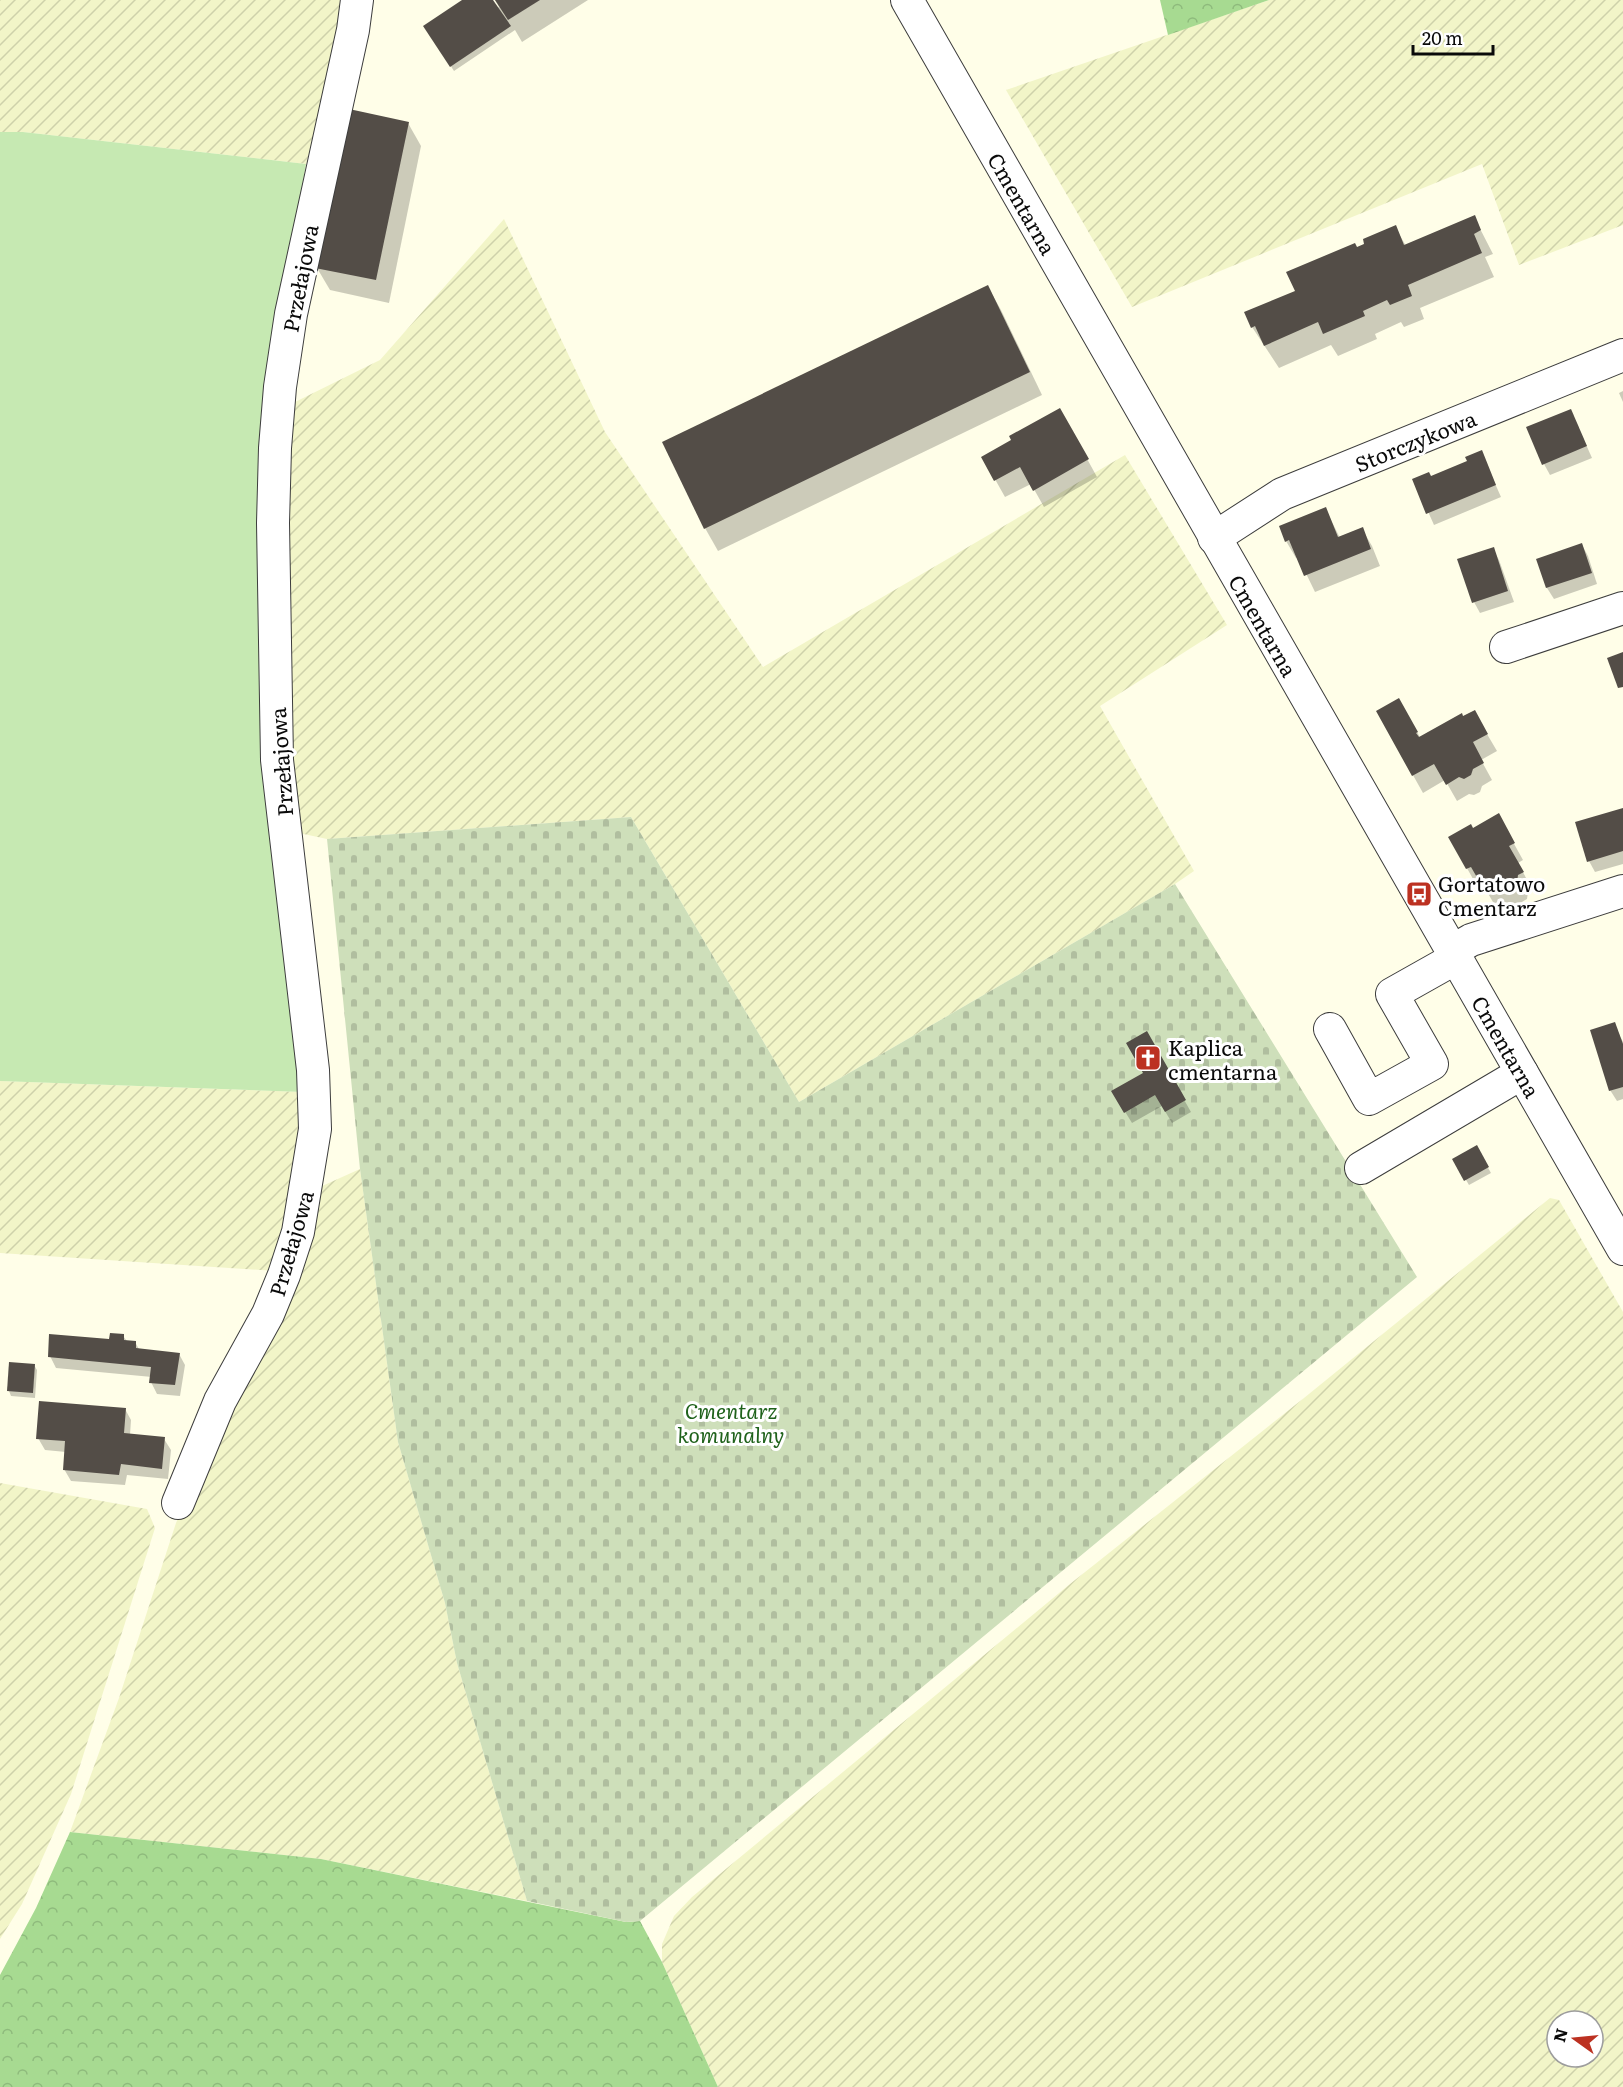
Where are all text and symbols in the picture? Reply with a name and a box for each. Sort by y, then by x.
scale bar [1413,18,1492,56]
text: 20 m [1422,24,1463,51]
street label: Cmentarna [981,146,1065,260]
street label: Przełajowa [273,221,325,335]
street label: Storczykowa [1350,401,1481,478]
street label: Cmentarna [1222,568,1306,682]
street label: Przełajowa [261,706,299,818]
place label: Gortatowo Cmentarz [1438,867,1545,922]
bus stop icon: Gortatowo Cmentarz [1404,879,1434,909]
street label: Cmentarna [1465,989,1549,1103]
place label: Kaplica cmentarna [1168,1031,1278,1086]
church icon: Kaplica cmentarna [1133,1043,1163,1073]
street label: Przełajowa [260,1186,320,1300]
park label: Cmentarz komunalny [678,1394,784,1449]
north arrow [1545,2009,1605,2069]
text: N [1546,2025,1573,2044]

